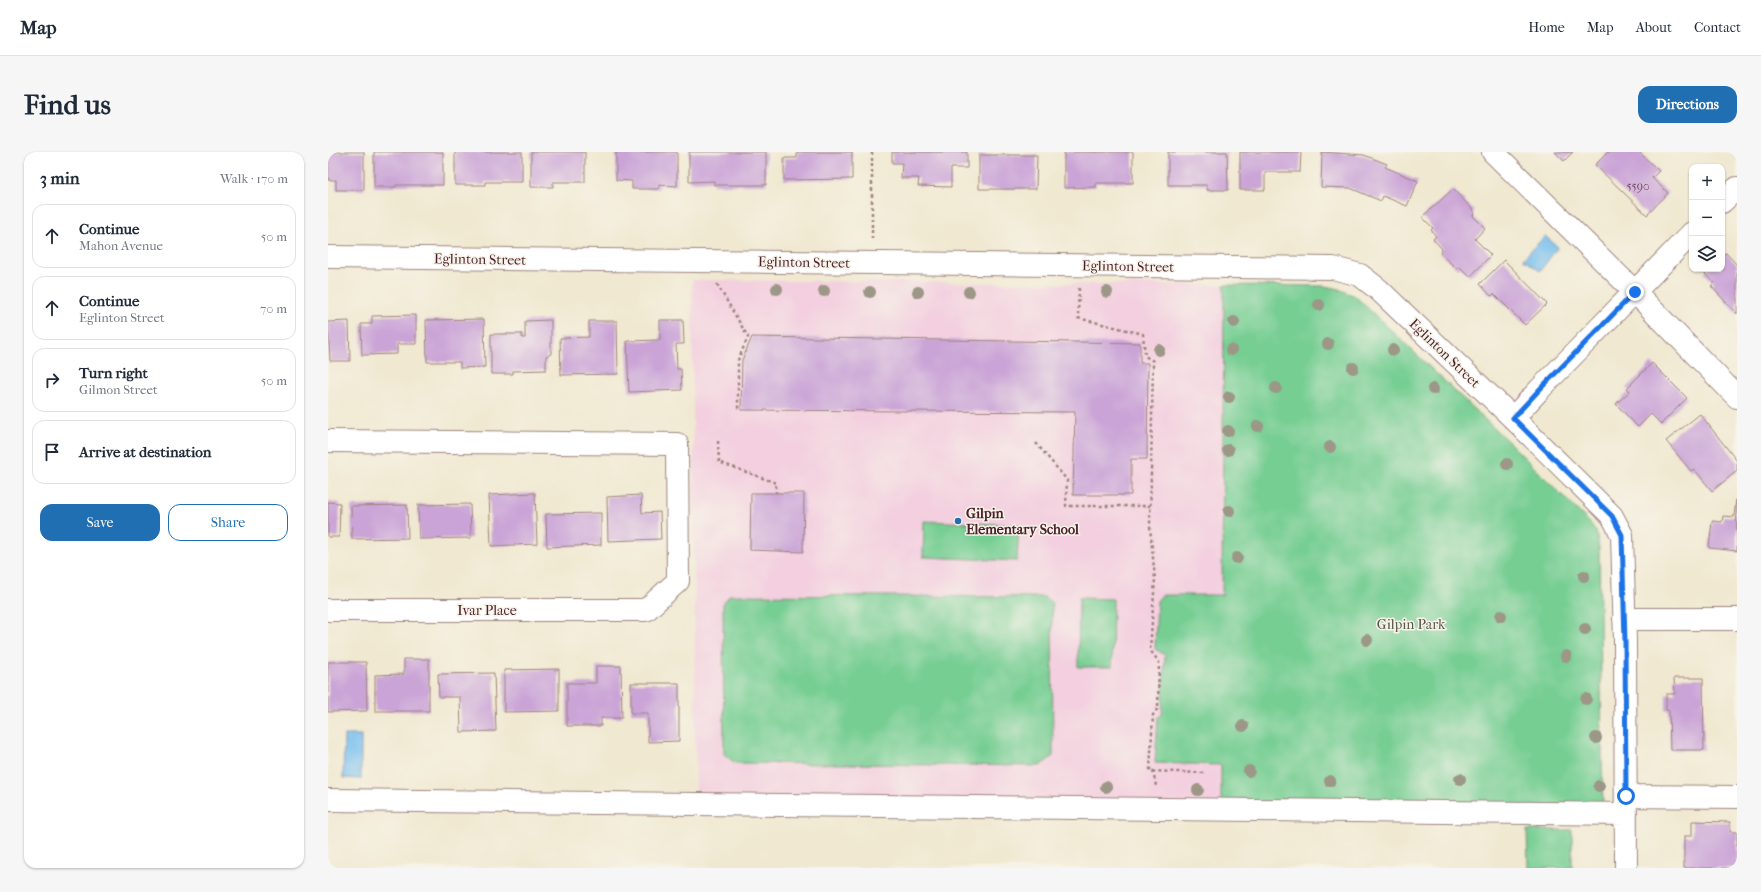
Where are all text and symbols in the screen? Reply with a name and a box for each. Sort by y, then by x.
text: Map [20,17,56,39]
text: Home [1528,19,1565,36]
text: Map [1587,19,1614,36]
text: About [1636,19,1672,36]
text: Contact [1694,19,1741,36]
button: Directions [1638,86,1737,123]
text: Find us [24,88,111,121]
map controls [1689,164,1725,272]
button: + [1689,164,1725,200]
text: 3 min [40,168,80,188]
text: Walk · 170 m [220,171,288,186]
house number: 5590 [1626,179,1650,193]
button: − [1689,200,1725,236]
text: Continue [79,220,139,238]
icon: ahead [41,225,63,247]
text: 50 m [261,229,287,244]
button: layers [1689,236,1725,272]
text: Mahon Avenue [79,238,163,253]
street label: Eglinton Street [434,250,526,269]
street label: Eglinton Street [758,253,850,272]
street label: Eglinton Street [1082,257,1174,276]
route end [1626,283,1644,301]
text: Continue [79,292,139,310]
icon: ahead [41,297,63,319]
text: 70 m [260,301,287,316]
text: Eglinton Street [79,310,165,325]
street label: Eglinton Street [1406,315,1484,391]
text: Turn right [79,364,148,382]
icon: right [41,369,63,391]
text: 50 m [261,373,287,388]
text: Gilmon Street [79,382,158,397]
icon: arrive [41,441,63,463]
text: Arrive at destination [79,443,211,461]
button: Save [40,504,160,541]
button: Share [168,504,288,541]
place label: Gilpin Elementary School [966,505,1079,538]
marker: Gilpin Elementary School [953,516,963,526]
street label: Ivar Place [457,602,517,619]
park label: Gilpin Park [1377,616,1446,633]
route start [1617,787,1635,805]

